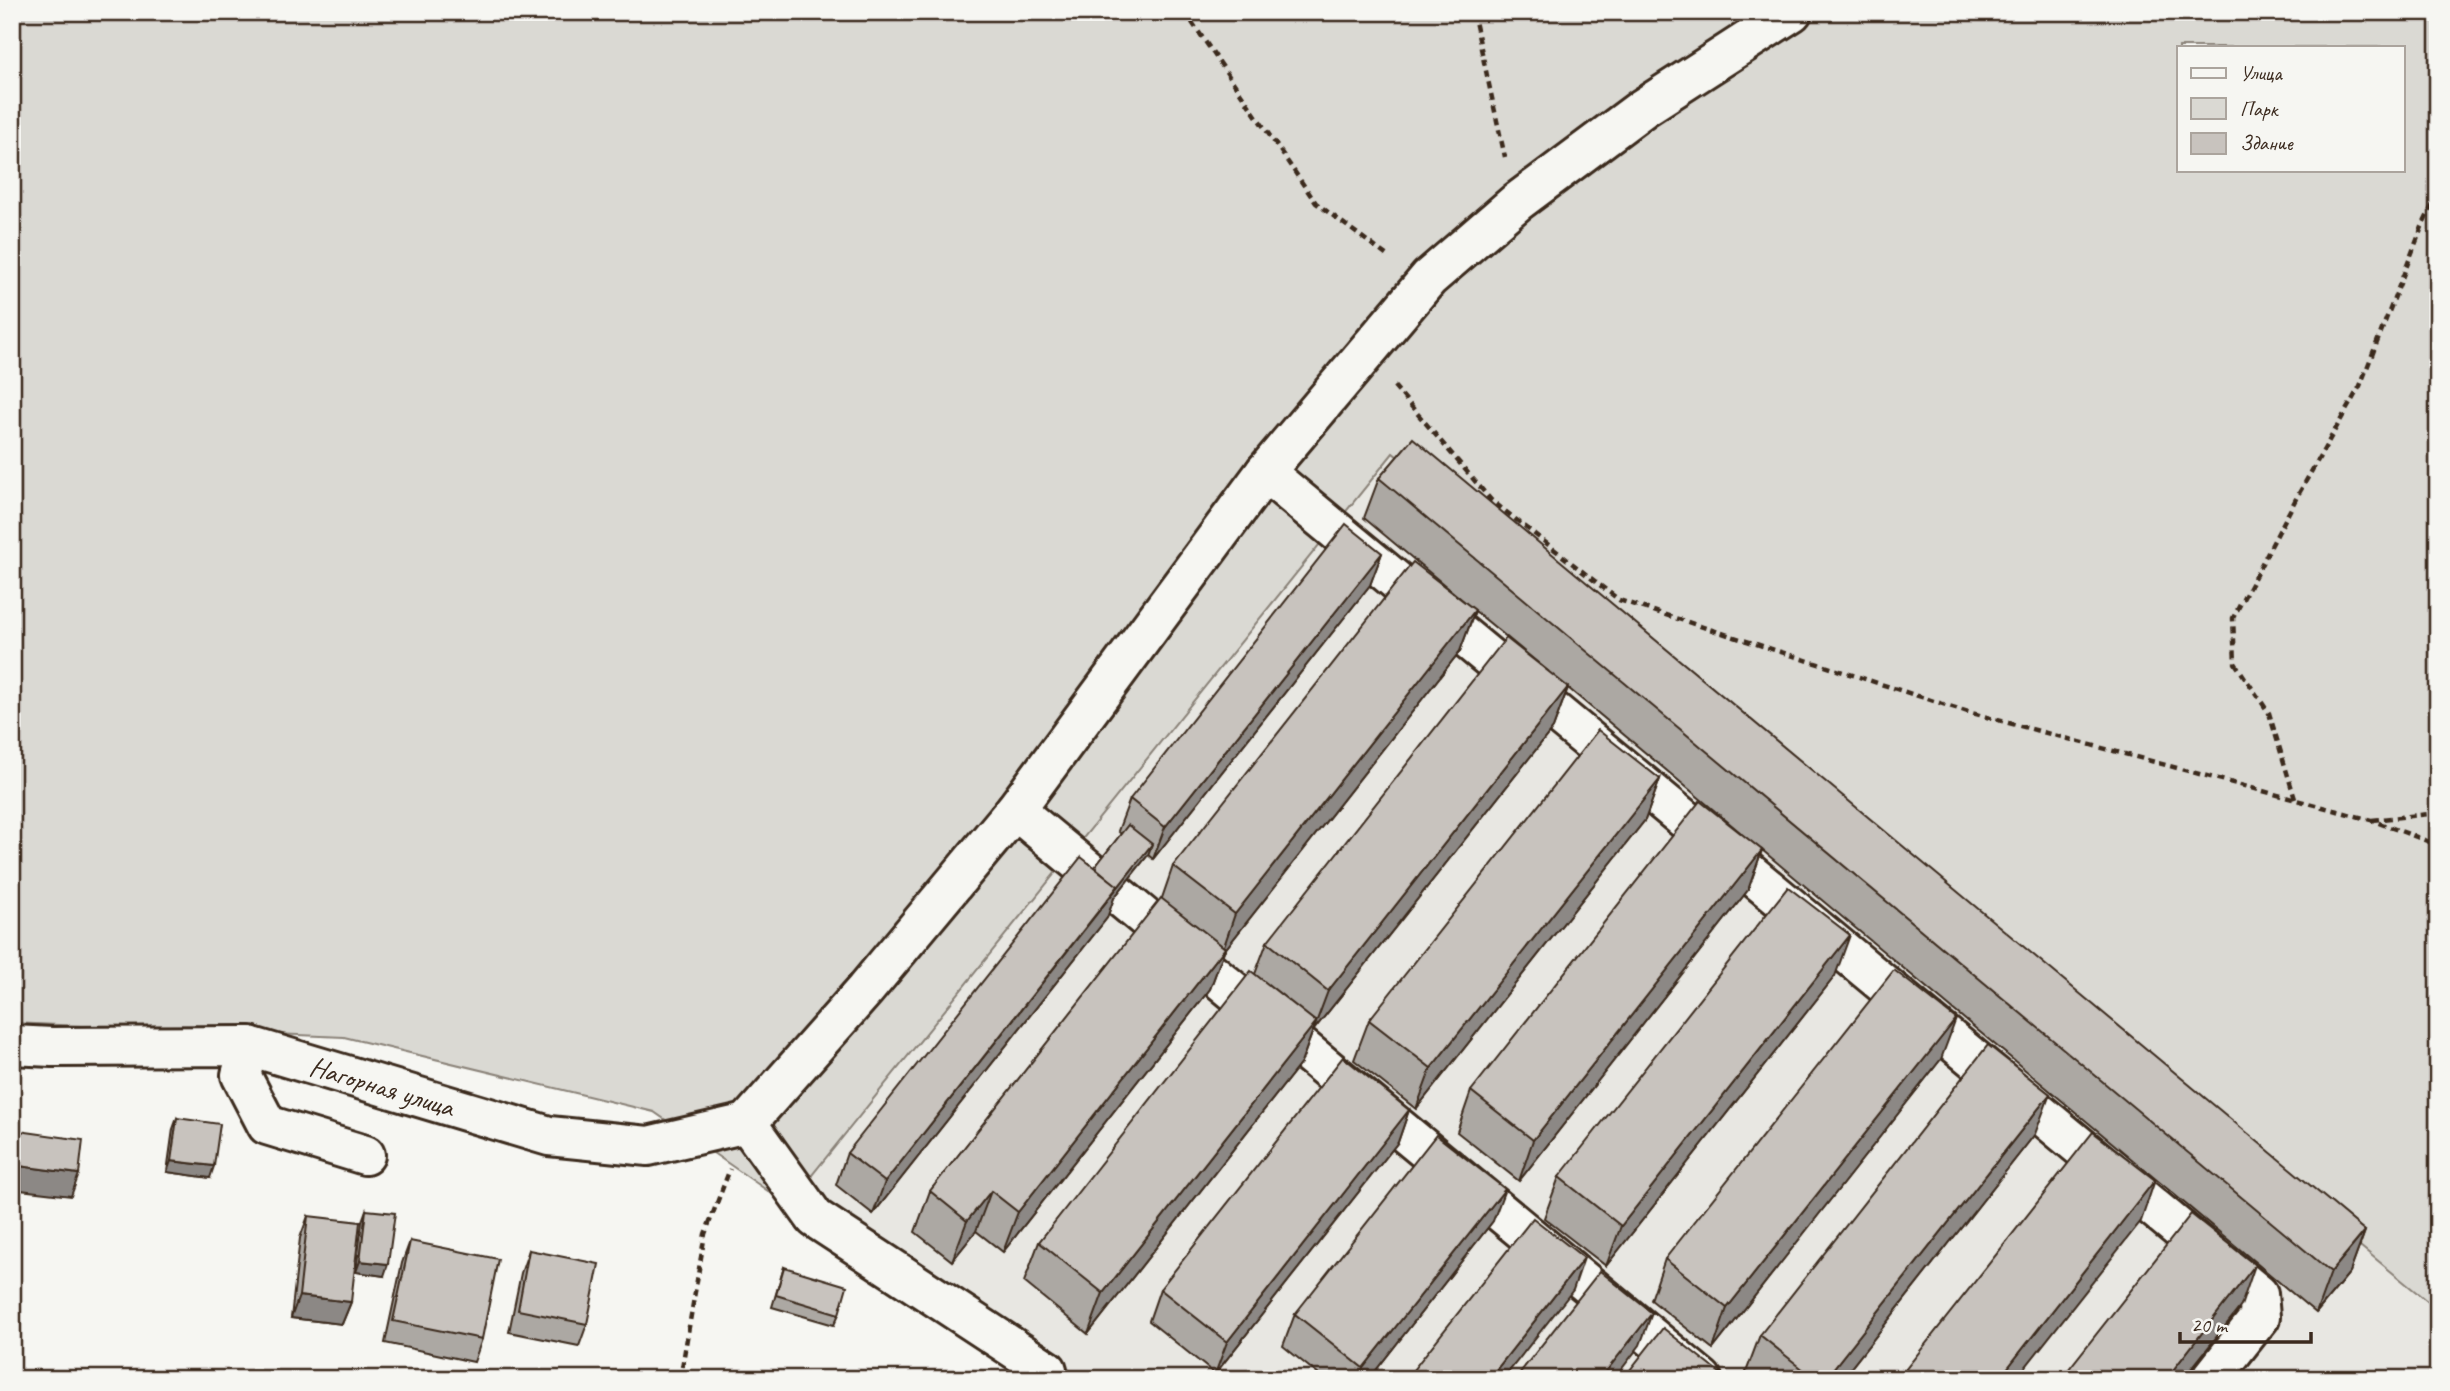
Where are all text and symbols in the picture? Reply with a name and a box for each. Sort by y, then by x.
legend [2177,46,2404,172]
text: Улица [2240,60,2283,86]
text: Парк [2240,96,2280,122]
text: Здание [2240,130,2294,156]
street label: Нагорная улица [306,1048,460,1125]
scale bar [2180,1300,2312,1344]
text: 20 m [2191,1312,2229,1338]

